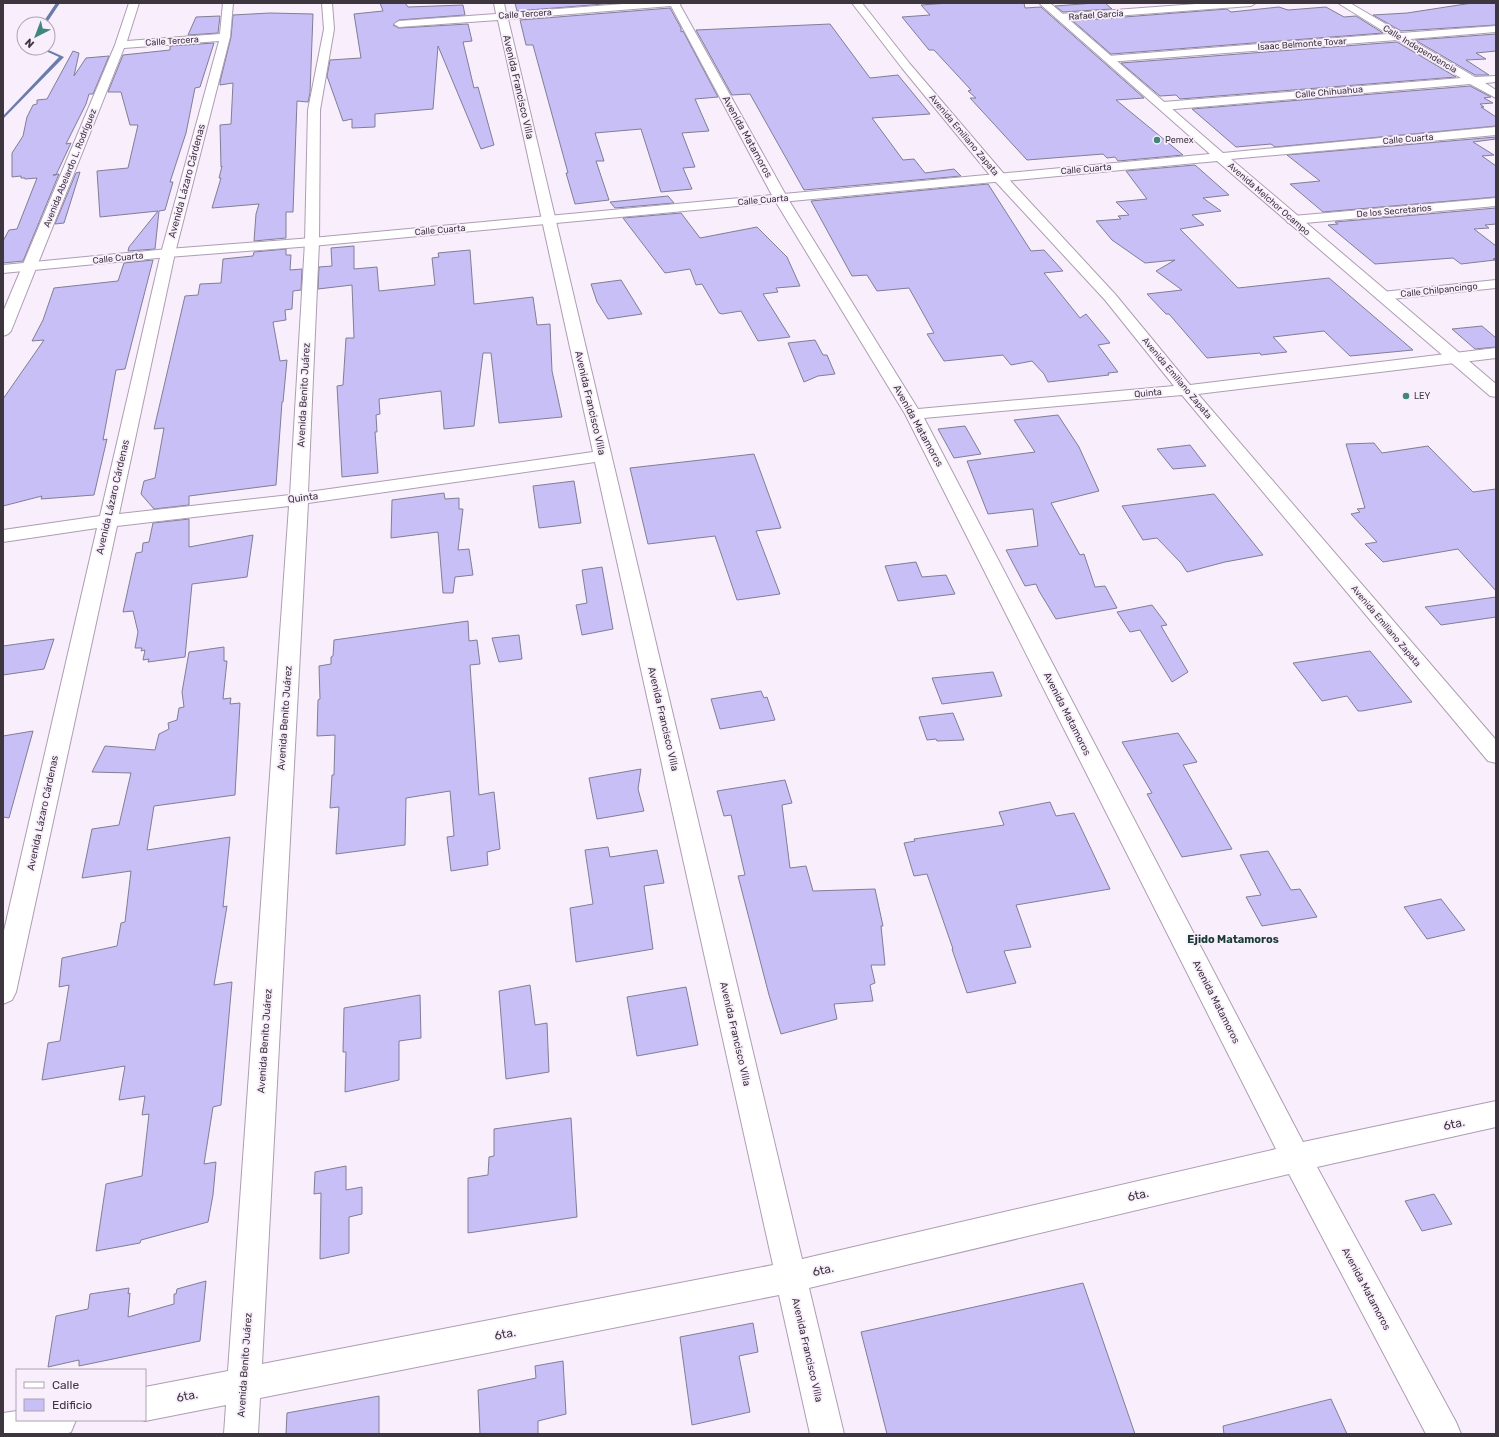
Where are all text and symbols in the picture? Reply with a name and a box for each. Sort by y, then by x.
street label: Calle Tercera [498,7,552,21]
street label: Rafael García [1068,8,1124,22]
north arrow [16,16,56,56]
street label: Calle Independencia [1381,23,1459,75]
street label: Calle Tercera [145,34,199,48]
street label: Avenida Francisco Villa [500,34,536,140]
text: N [22,36,37,51]
street label: Isaac Belmonte Tovar [1257,36,1347,52]
street label: Calle Chihuahua [1295,84,1363,100]
street label: Avenida Emiliano Zapata [927,92,1001,178]
street label: Avenida Matamoros [720,94,774,180]
street label: Avenida Abelardo L. Rodríguez [42,107,99,229]
street label: Avenida Lázaro Cárdenas [166,123,208,239]
street label: Calle Cuarta [1382,132,1434,146]
marker: Pemex [1152,135,1162,145]
place label: Pemex [1165,135,1194,145]
street label: Avenida Melchor Ocampo [1226,161,1312,237]
street label: Calle Cuarta [1060,162,1112,176]
street label: Calle Cuarta [737,193,789,207]
street label: De los Secretarios [1356,203,1432,219]
street label: Calle Cuarta [414,223,466,237]
street label: Calle Cuarta [92,250,144,266]
street label: Calle Chilpancingo [1400,281,1478,299]
street label: Avenida Emiliano Zapata [1140,335,1214,421]
street label: Avenida Benito Juárez [295,342,313,448]
street label: Avenida Francisco Villa [572,350,608,456]
street label: Avenida Matamoros [891,383,945,469]
street label: Quinta [1134,387,1162,399]
marker: LEY [1401,391,1411,401]
place label: LEY [1414,391,1431,401]
street label: Avenida Lázaro Cárdenas [94,438,132,556]
street label: Quinta [287,490,319,506]
street label: Avenida Emiliano Zapata [1349,583,1423,669]
street label: Avenida Benito Juárez [275,665,295,771]
street label: Avenida Francisco Villa [645,666,681,772]
street label: Avenida Matamoros [1041,670,1093,758]
street label: Avenida Lázaro Cárdenas [25,754,61,872]
district label: Ejido Matamoros [1187,933,1279,946]
street label: Avenida Matamoros [1190,958,1242,1046]
street label: Avenida Francisco Villa [717,981,753,1087]
street label: Avenida Benito Juárez [255,988,275,1094]
street label: 6ta. [1442,1115,1466,1133]
street label: 6ta. [1126,1186,1150,1204]
street label: Avenida Matamoros [1339,1246,1393,1332]
street label: 6ta. [811,1261,835,1279]
street label: Avenida Francisco Villa [789,1297,825,1403]
street label: Avenida Benito Juárez [235,1312,255,1418]
street label: 6ta. [493,1325,517,1343]
legend [16,1369,146,1421]
text: Calle [52,1378,79,1392]
street label: 6ta. [175,1387,199,1405]
text: Edificio [52,1398,92,1412]

